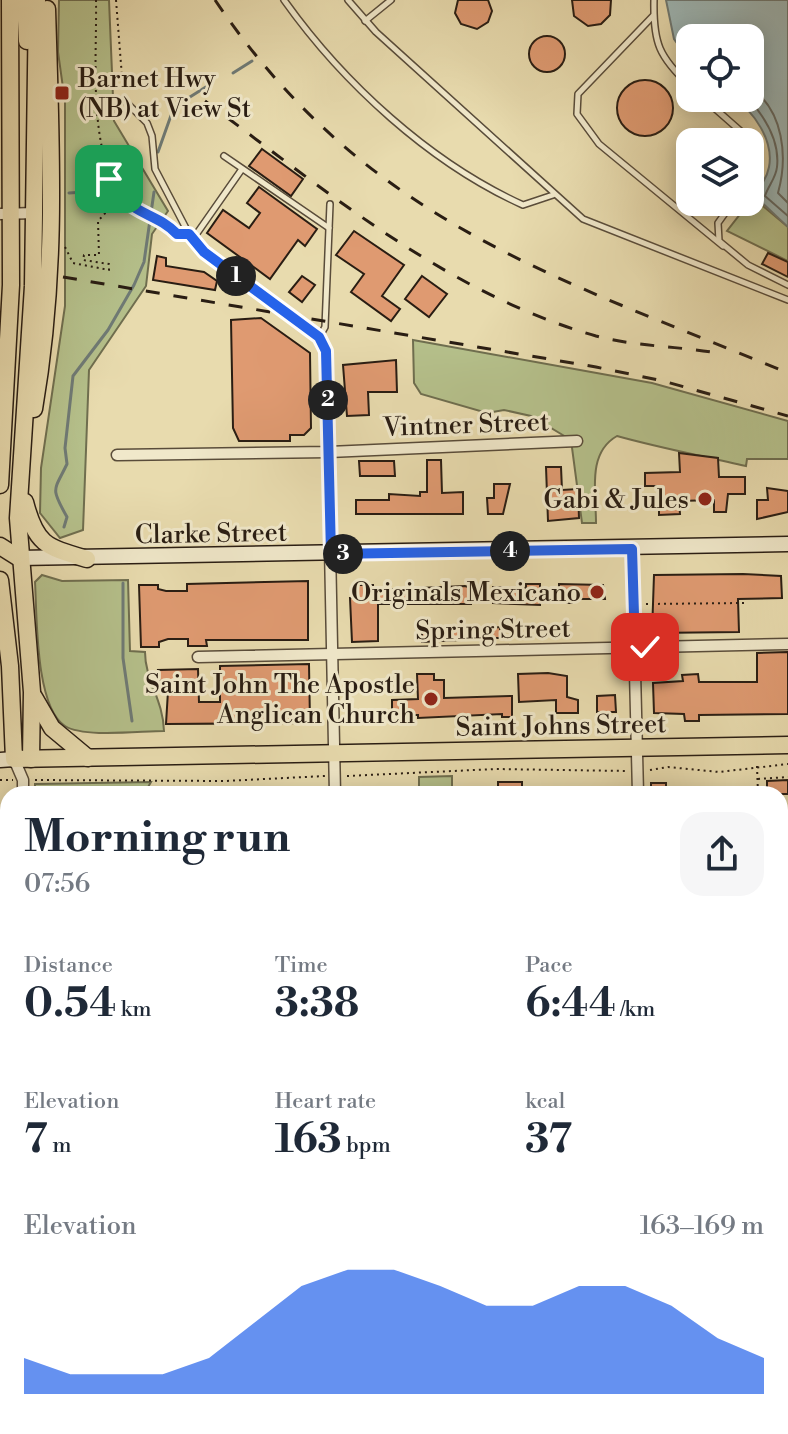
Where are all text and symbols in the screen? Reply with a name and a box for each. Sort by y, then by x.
map controls [676,24,764,216]
button: locate [676,24,764,112]
place label: Barnet Hwy (NB) at View St [77,63,251,125]
marker: Barnet Hwy (NB) at View St [53,84,71,102]
button: layers [676,128,764,216]
pin [75,145,143,213]
icon: arrive [87,157,131,201]
pin: 1 [216,256,256,296]
text: 1 [231,262,241,289]
pin: 2 [308,380,348,420]
text: 2 [321,386,335,413]
street label: Vintner Street [381,406,550,444]
place label: Gabi & Jules [544,484,689,516]
marker: Gabi & Jules [696,490,714,508]
street label: Clarke Street [135,517,287,551]
pin: 4 [490,531,530,571]
pin: 3 [323,534,363,574]
text: 4 [503,537,517,564]
text: 3 [336,540,350,567]
place label: Originals Mexicano [351,577,581,609]
marker: Originals Mexicano [588,583,606,601]
street label: Spring Street [415,613,571,647]
pin [611,613,679,681]
icon: check [623,625,667,669]
place label: Saint John The Apostle Anglican Church [145,669,415,731]
marker: Saint John The Apostle Anglican Church [422,690,440,708]
street label: Saint Johns Street [455,708,667,744]
text: Morning run [24,810,290,865]
button: share [680,812,764,896]
text: 07:56 [24,868,90,900]
text: Distance [24,952,113,979]
text: Time [275,952,328,979]
text: Pace [525,952,573,979]
text: 0.54 [24,979,116,1029]
text: 3:38 [275,979,359,1029]
text: 6:44 [525,979,616,1029]
text: km [116,996,152,1023]
text: /km [616,996,655,1023]
text: Elevation [24,1088,119,1115]
text: Heart rate [275,1088,376,1115]
text: kcal [525,1088,565,1115]
text: 7 [24,1115,48,1165]
text: 163 [275,1115,342,1165]
text: 37 [525,1115,572,1165]
text: m [48,1132,71,1159]
text: bpm [342,1132,391,1159]
text: Elevation [24,1210,137,1242]
text: 163–169 m [640,1210,764,1242]

